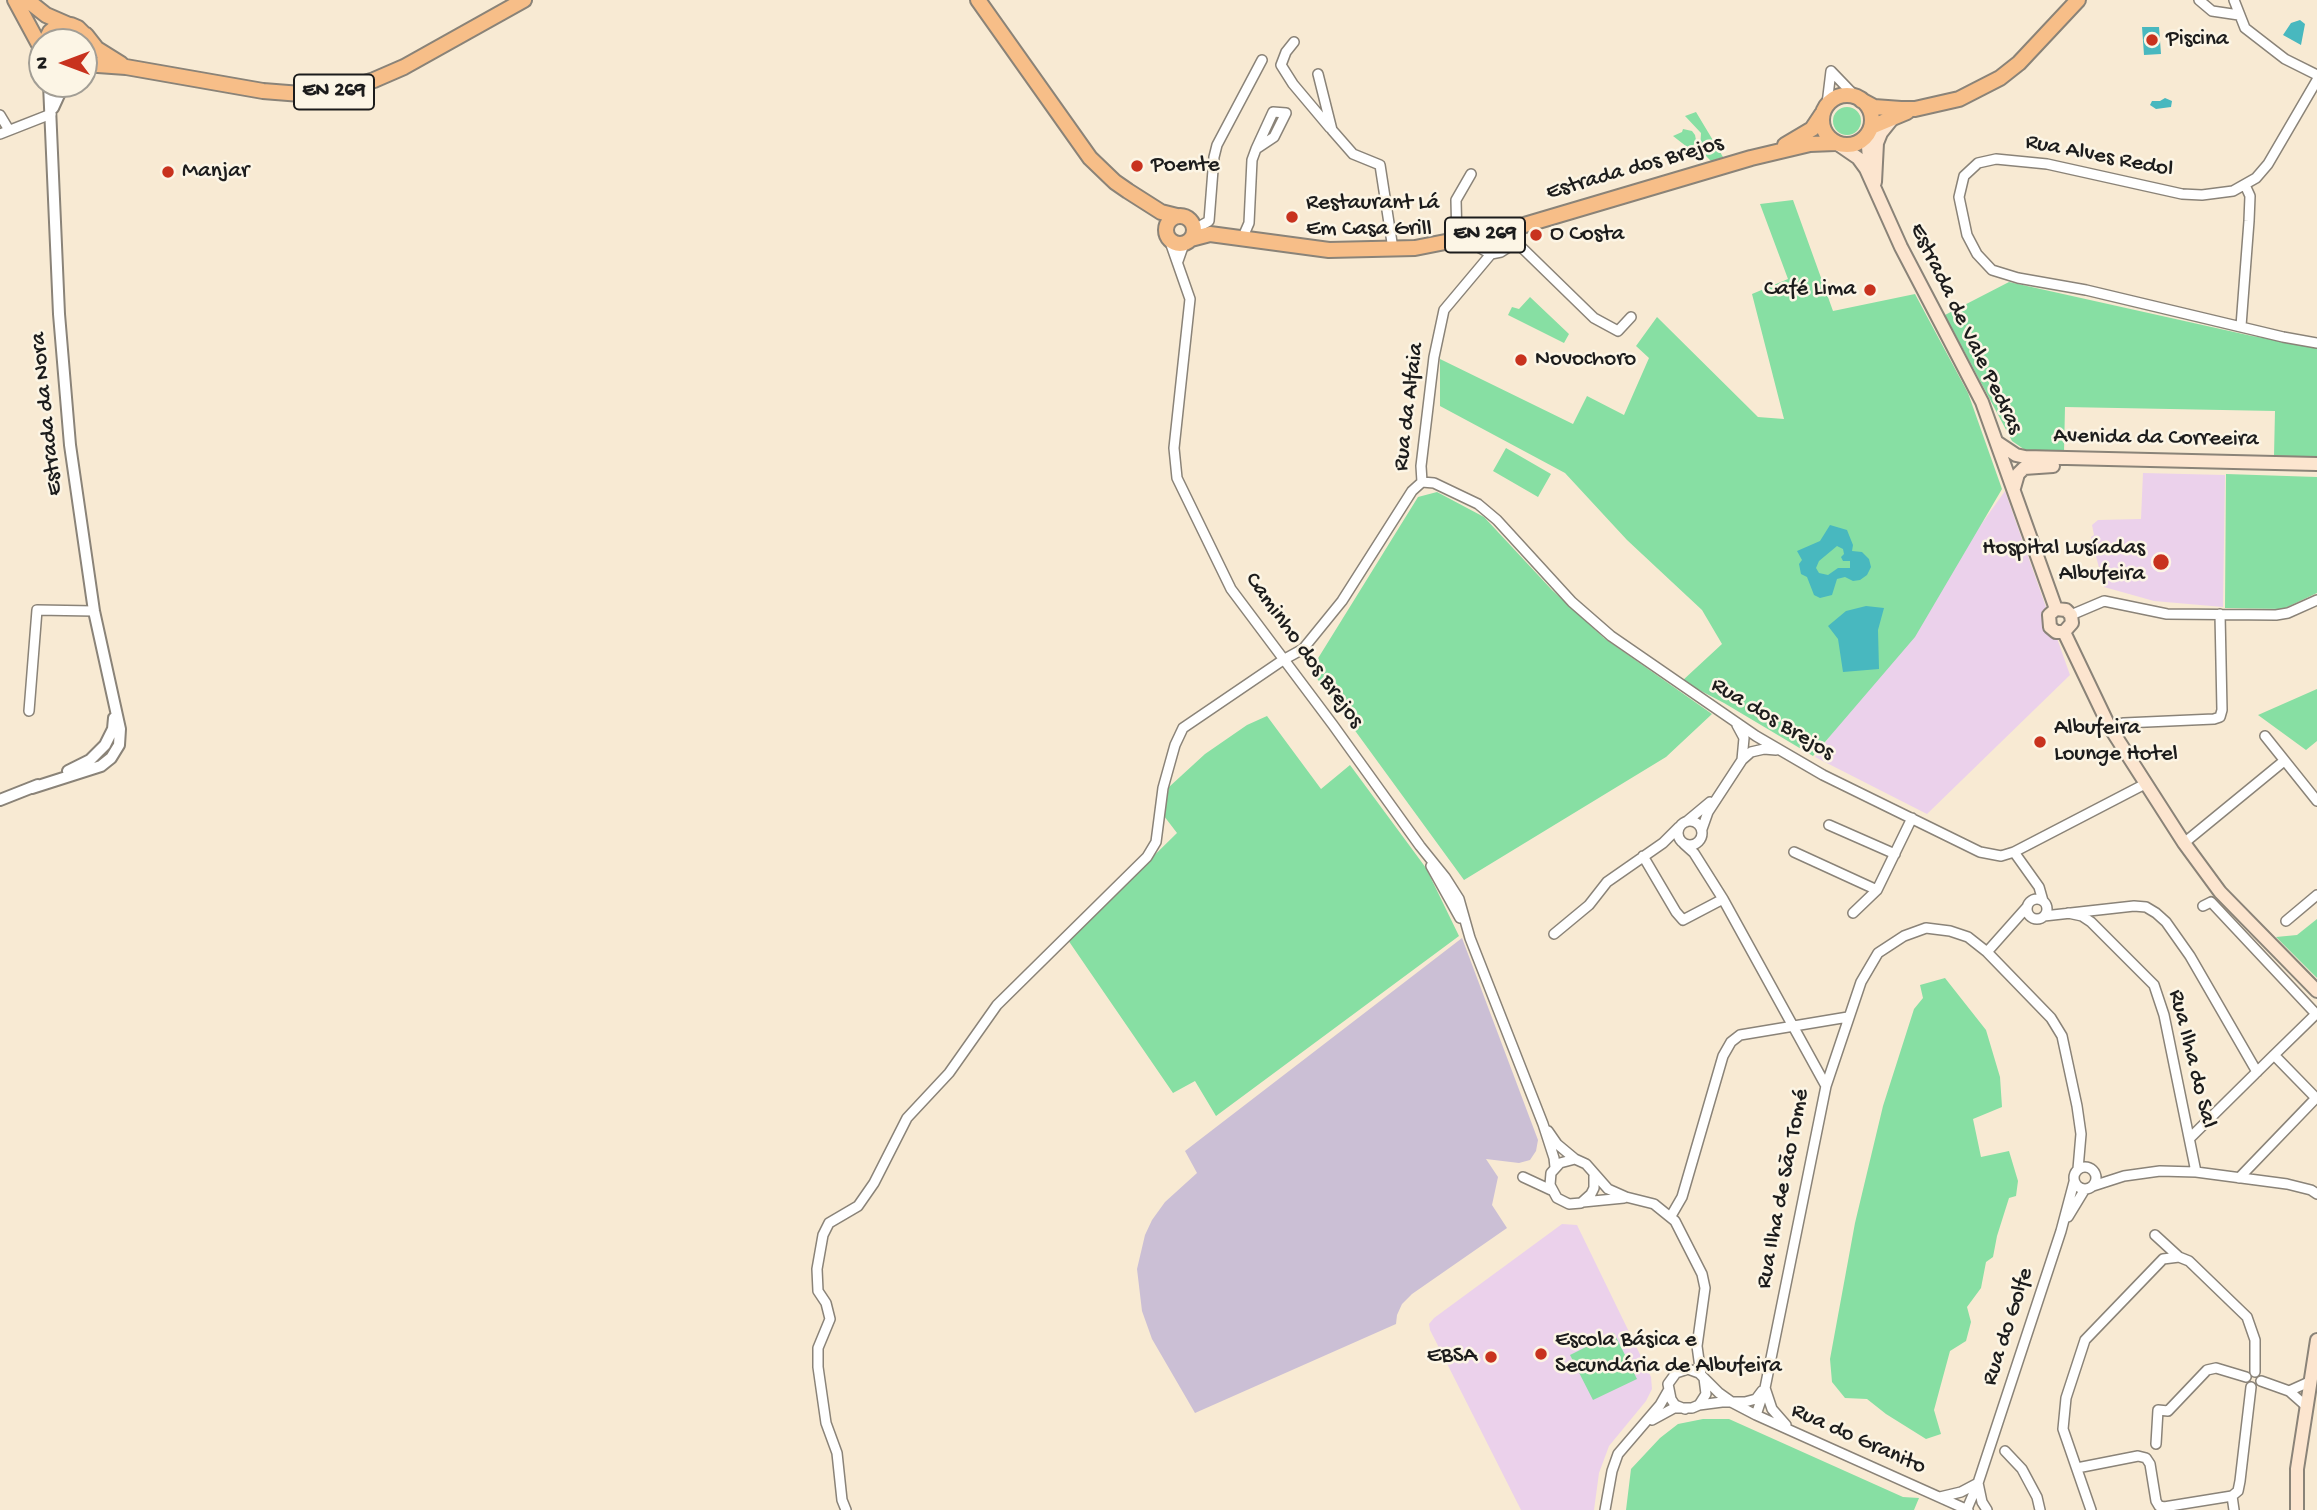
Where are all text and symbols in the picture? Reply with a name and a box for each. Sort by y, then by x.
place label: Piscina [2166,26,2229,54]
north arrow [28,28,98,98]
marker: Piscina [2144,32,2160,48]
text: N [32,57,55,69]
road number: EN 269 [294,74,374,110]
street label: Rua Alves Redol [2023,129,2175,185]
street label: Estrada dos Brejos [1543,131,1727,207]
place label: Poente [1151,152,1220,180]
place label: Manjar [182,158,249,186]
marker: Poente [1129,158,1145,174]
marker: Manjar [160,164,176,180]
place label: Restaurant Lá Em Casa Grill [1306,190,1439,244]
marker: Restaurant Lá Em Casa Grill [1284,209,1300,225]
road number: EN 269 [1445,218,1525,252]
street label: Estrada de Vale Pedras [1902,219,2028,439]
place label: O Costa [1550,221,1624,249]
marker: O Costa [1528,227,1544,243]
place label: Café Lima [1764,276,1856,304]
marker: Café Lima [1862,282,1878,298]
street label: Estrada da Nora [26,331,70,497]
street label: Rua da Alfaia [1388,341,1432,473]
place label: Novochoro [1535,346,1636,374]
marker: Novochoro [1513,352,1529,368]
street label: Avenida da Correeira [2053,423,2259,455]
place label: Hospital Lusíadas Albufeira [1982,535,2145,589]
marker: Hospital Lusíadas Albufeira [2151,552,2171,572]
street label: Caminho dos Brejos [1237,568,1369,734]
street label: Rua dos Brejos [1705,672,1839,768]
place label: Albufeira Lounge Hotel [2054,715,2178,769]
marker: Albufeira Lounge Hotel [2032,734,2048,750]
street label: Rua Ilha do Sal [2160,987,2222,1131]
street label: Rua Ilha de São Tomé [1751,1087,1817,1291]
street label: Rua do Golfe [1977,1265,2041,1389]
place label: Escola Básica e Secundária de Albufeira [1555,1327,1782,1381]
place label: EBSA [1427,1343,1477,1371]
marker: Escola Básica e Secundária de Albufeira [1533,1346,1549,1362]
marker: EBSA [1483,1349,1499,1365]
street label: Rua do Granito [1786,1398,1930,1482]

